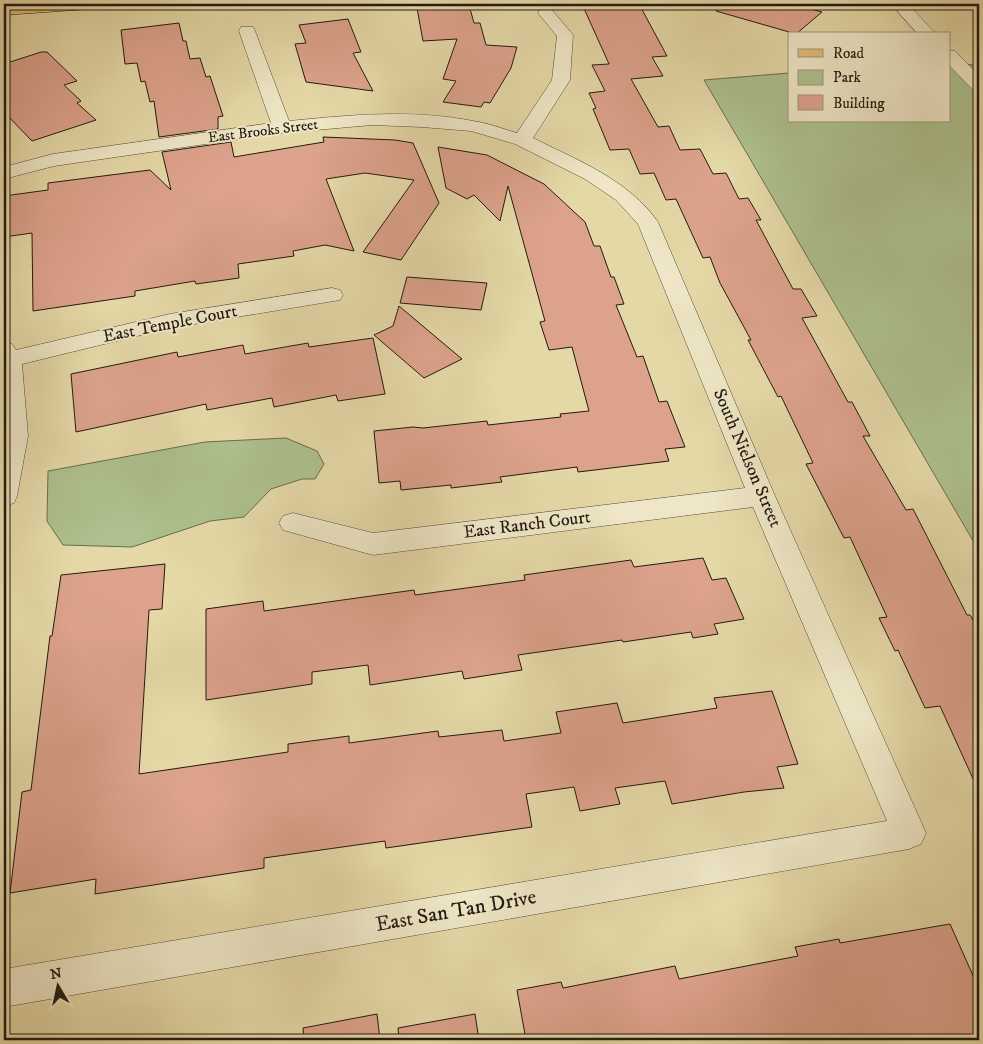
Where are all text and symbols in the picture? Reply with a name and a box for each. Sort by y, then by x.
legend [788,32,950,122]
text: Road [833,44,865,63]
text: Park [833,68,862,87]
text: Building [833,94,885,113]
street label: East Brooks Street [207,115,319,147]
street label: East Temple Court [101,300,239,348]
street label: South Nielson Street [708,385,786,531]
street label: East Ranch Court [462,506,592,544]
street label: East San Tan Drive [374,884,539,938]
north arrow [32,962,82,1012]
text: N [49,964,64,984]

